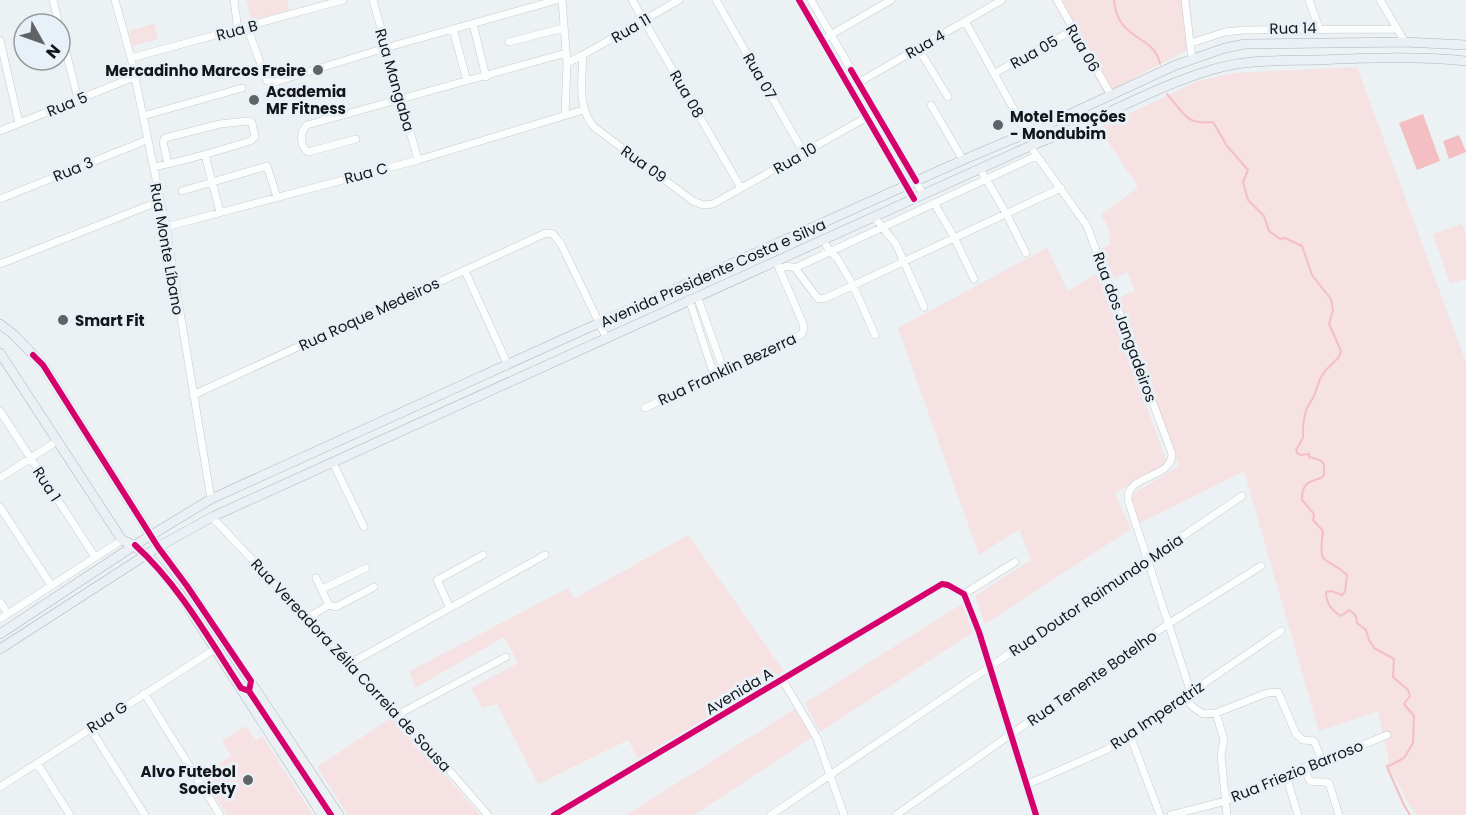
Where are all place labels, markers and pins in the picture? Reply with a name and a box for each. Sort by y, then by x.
place label: Mercadinho Marcos Freire [105,60,306,81]
marker: Mercadinho Marcos Freire [311,63,325,77]
place label: Academia MF Fitness [266,81,346,119]
marker: Academia MF Fitness [247,93,261,107]
place label: Motel Emoções - Mondubim [1010,106,1126,144]
marker: Motel Emoções - Mondubim [991,118,1005,132]
place label: Smart Fit [75,310,145,331]
marker: Smart Fit [56,313,70,327]
place label: Alvo Futebol Society [141,761,237,799]
marker: Alvo Futebol Society [241,773,255,787]

